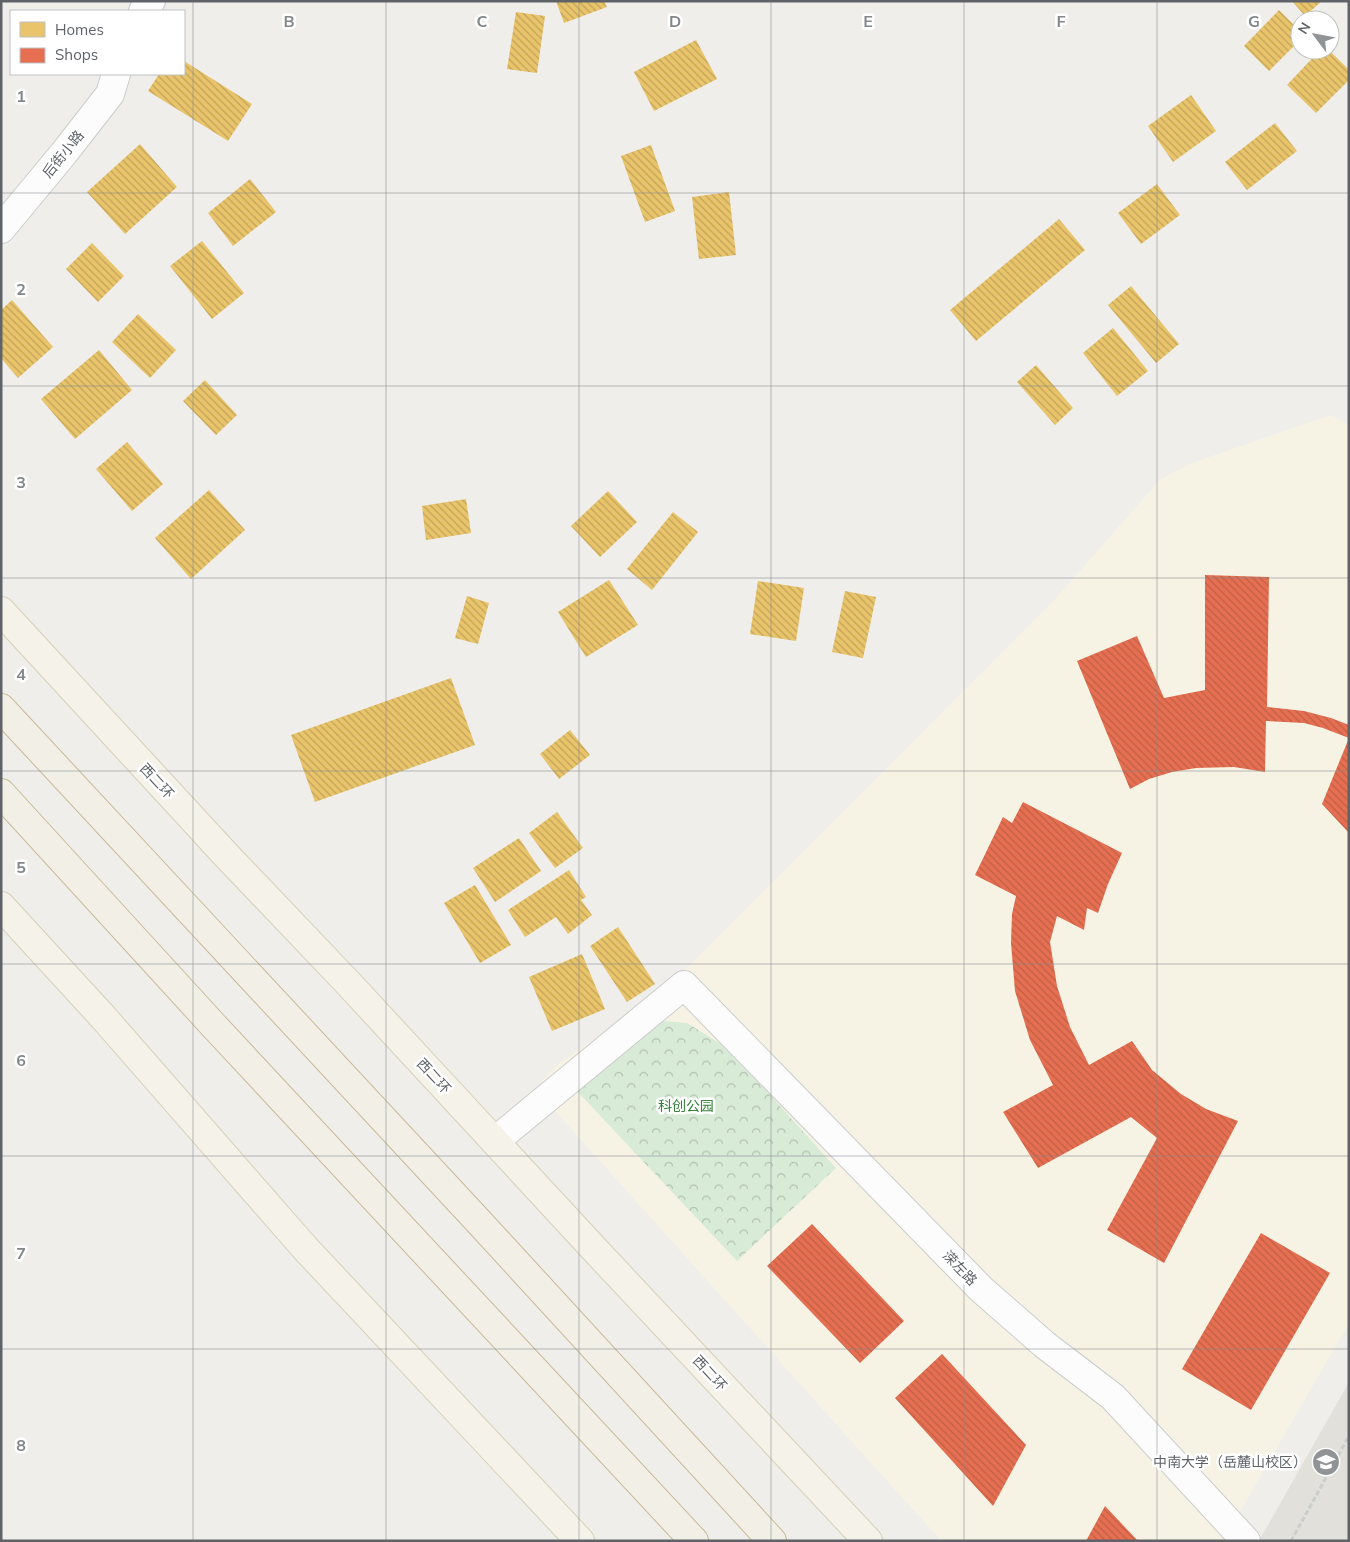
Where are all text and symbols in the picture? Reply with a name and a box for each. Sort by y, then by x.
legend [10,10,185,75]
north arrow [1290,10,1340,60]
text: B [283,11,295,31]
text: C [477,11,488,31]
text: D [669,11,681,31]
text: E [863,11,873,31]
text: F [1056,11,1066,31]
text: G [1248,11,1260,31]
text: N [1294,19,1314,37]
text: Homes [55,20,104,39]
text: Shops [55,45,98,64]
text: 1 [16,86,26,106]
street label: 后街小路 [38,127,88,181]
text: 2 [16,279,26,299]
text: 3 [16,472,26,492]
text: 4 [16,664,26,684]
street label: 西二环 [136,760,178,802]
text: 5 [16,857,26,877]
text: 6 [16,1050,26,1070]
street label: 西二环 [413,1055,455,1097]
park label: 科创公园 [658,1097,714,1115]
text: 7 [16,1243,26,1263]
street label: 溁左路 [939,1247,981,1289]
street label: 西二环 [689,1352,731,1394]
text: 8 [16,1435,26,1455]
school or university icon: 中南大学（岳麓山校区） [1311,1447,1341,1477]
place label: 中南大学（岳麓山校区） [1153,1453,1307,1471]

